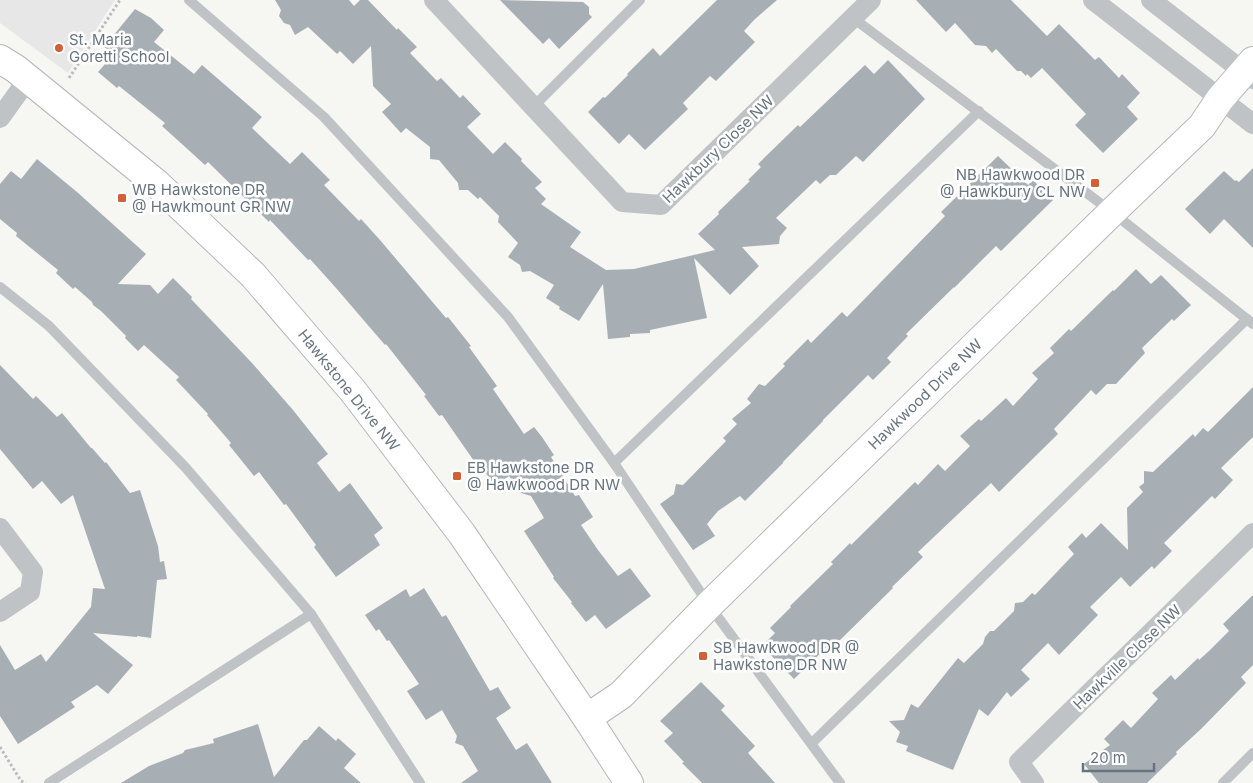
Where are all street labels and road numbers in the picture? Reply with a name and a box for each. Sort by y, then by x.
street label: Hawkbury Close NW [658,91,778,207]
street label: Hawkstone Drive NW [294,325,404,455]
street label: Hawkwood Drive NW [864,335,986,453]
street label: Hawkville Close NW [1069,600,1185,713]

